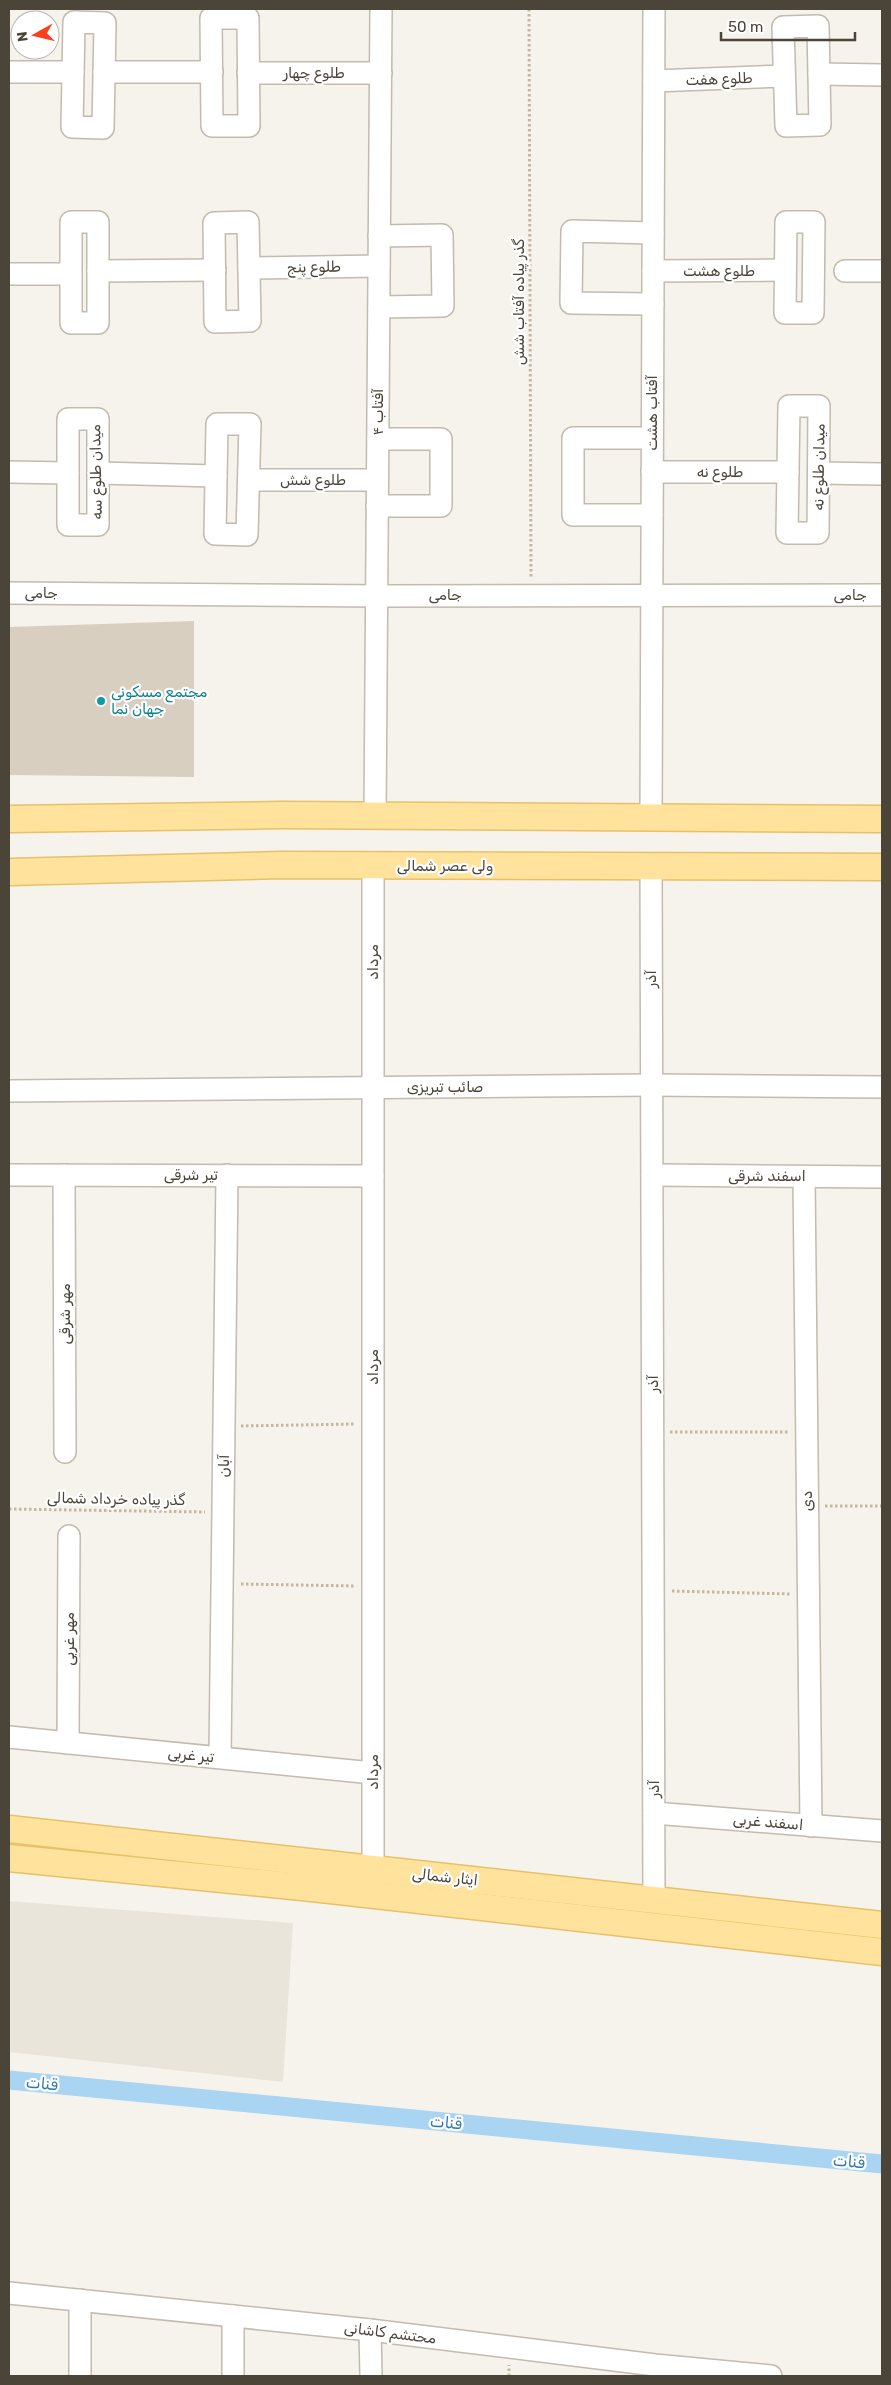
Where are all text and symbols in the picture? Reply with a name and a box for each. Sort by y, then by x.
north arrow [10,10,60,60]
scale bar [721,10,855,42]
text: 50 m [728,18,763,36]
text: N [14,31,32,43]
street label: طلوع چهار [282,64,345,84]
street label: طلوع هفت [685,69,753,91]
street label: گذر پیاده آفتاب شش [510,238,529,365]
street label: طلوع پنج [287,258,341,278]
street label: طلوع هشت [683,262,755,282]
street label: آفتاب هشت [643,375,661,451]
street label: آفتاب ۴ [369,388,387,435]
street label: میدان طلوع نه [809,423,831,511]
street label: میدان طلوع سه [86,424,108,520]
street label: طلوع نه [697,463,743,483]
street label: طلوع شش [280,471,346,491]
street label: جامی [24,584,58,602]
street label: جامی [428,586,462,604]
street label: جامی [833,586,867,604]
place label: مجتمع مسکونی جهان نما [111,683,207,718]
marker: مجتمع مسکونی جهان نما [95,695,107,707]
street label: ولی عصر شمالی [397,857,493,876]
street label: مرداد [364,944,382,980]
street label: آذر [642,970,660,989]
street label: صائب تبریزی [407,1078,483,1096]
street label: تیر شرقی [164,1166,218,1184]
street label: اسفند شرقی [728,1167,806,1185]
street label: مهر شرقی [56,1284,74,1344]
street label: مرداد [364,1349,382,1385]
street label: آذر [644,1375,662,1394]
street label: آبان [215,1454,233,1478]
street label: گذر پیاده خرداد شمالی [47,1489,186,1510]
street label: دی [798,1491,816,1511]
street label: مهر غربی [60,1612,78,1666]
street label: تیر غربی [167,1744,215,1766]
street label: مرداد [364,1754,382,1790]
street label: آذر [645,1780,663,1799]
street label: اسفند غربی [732,1810,804,1834]
street label: ایثار شمالی [411,1865,479,1889]
water label: قنات [25,2073,59,2094]
water label: قنات [429,2112,463,2133]
water label: قنات [832,2151,866,2172]
street label: محتشم کاشانی [343,2318,437,2349]

